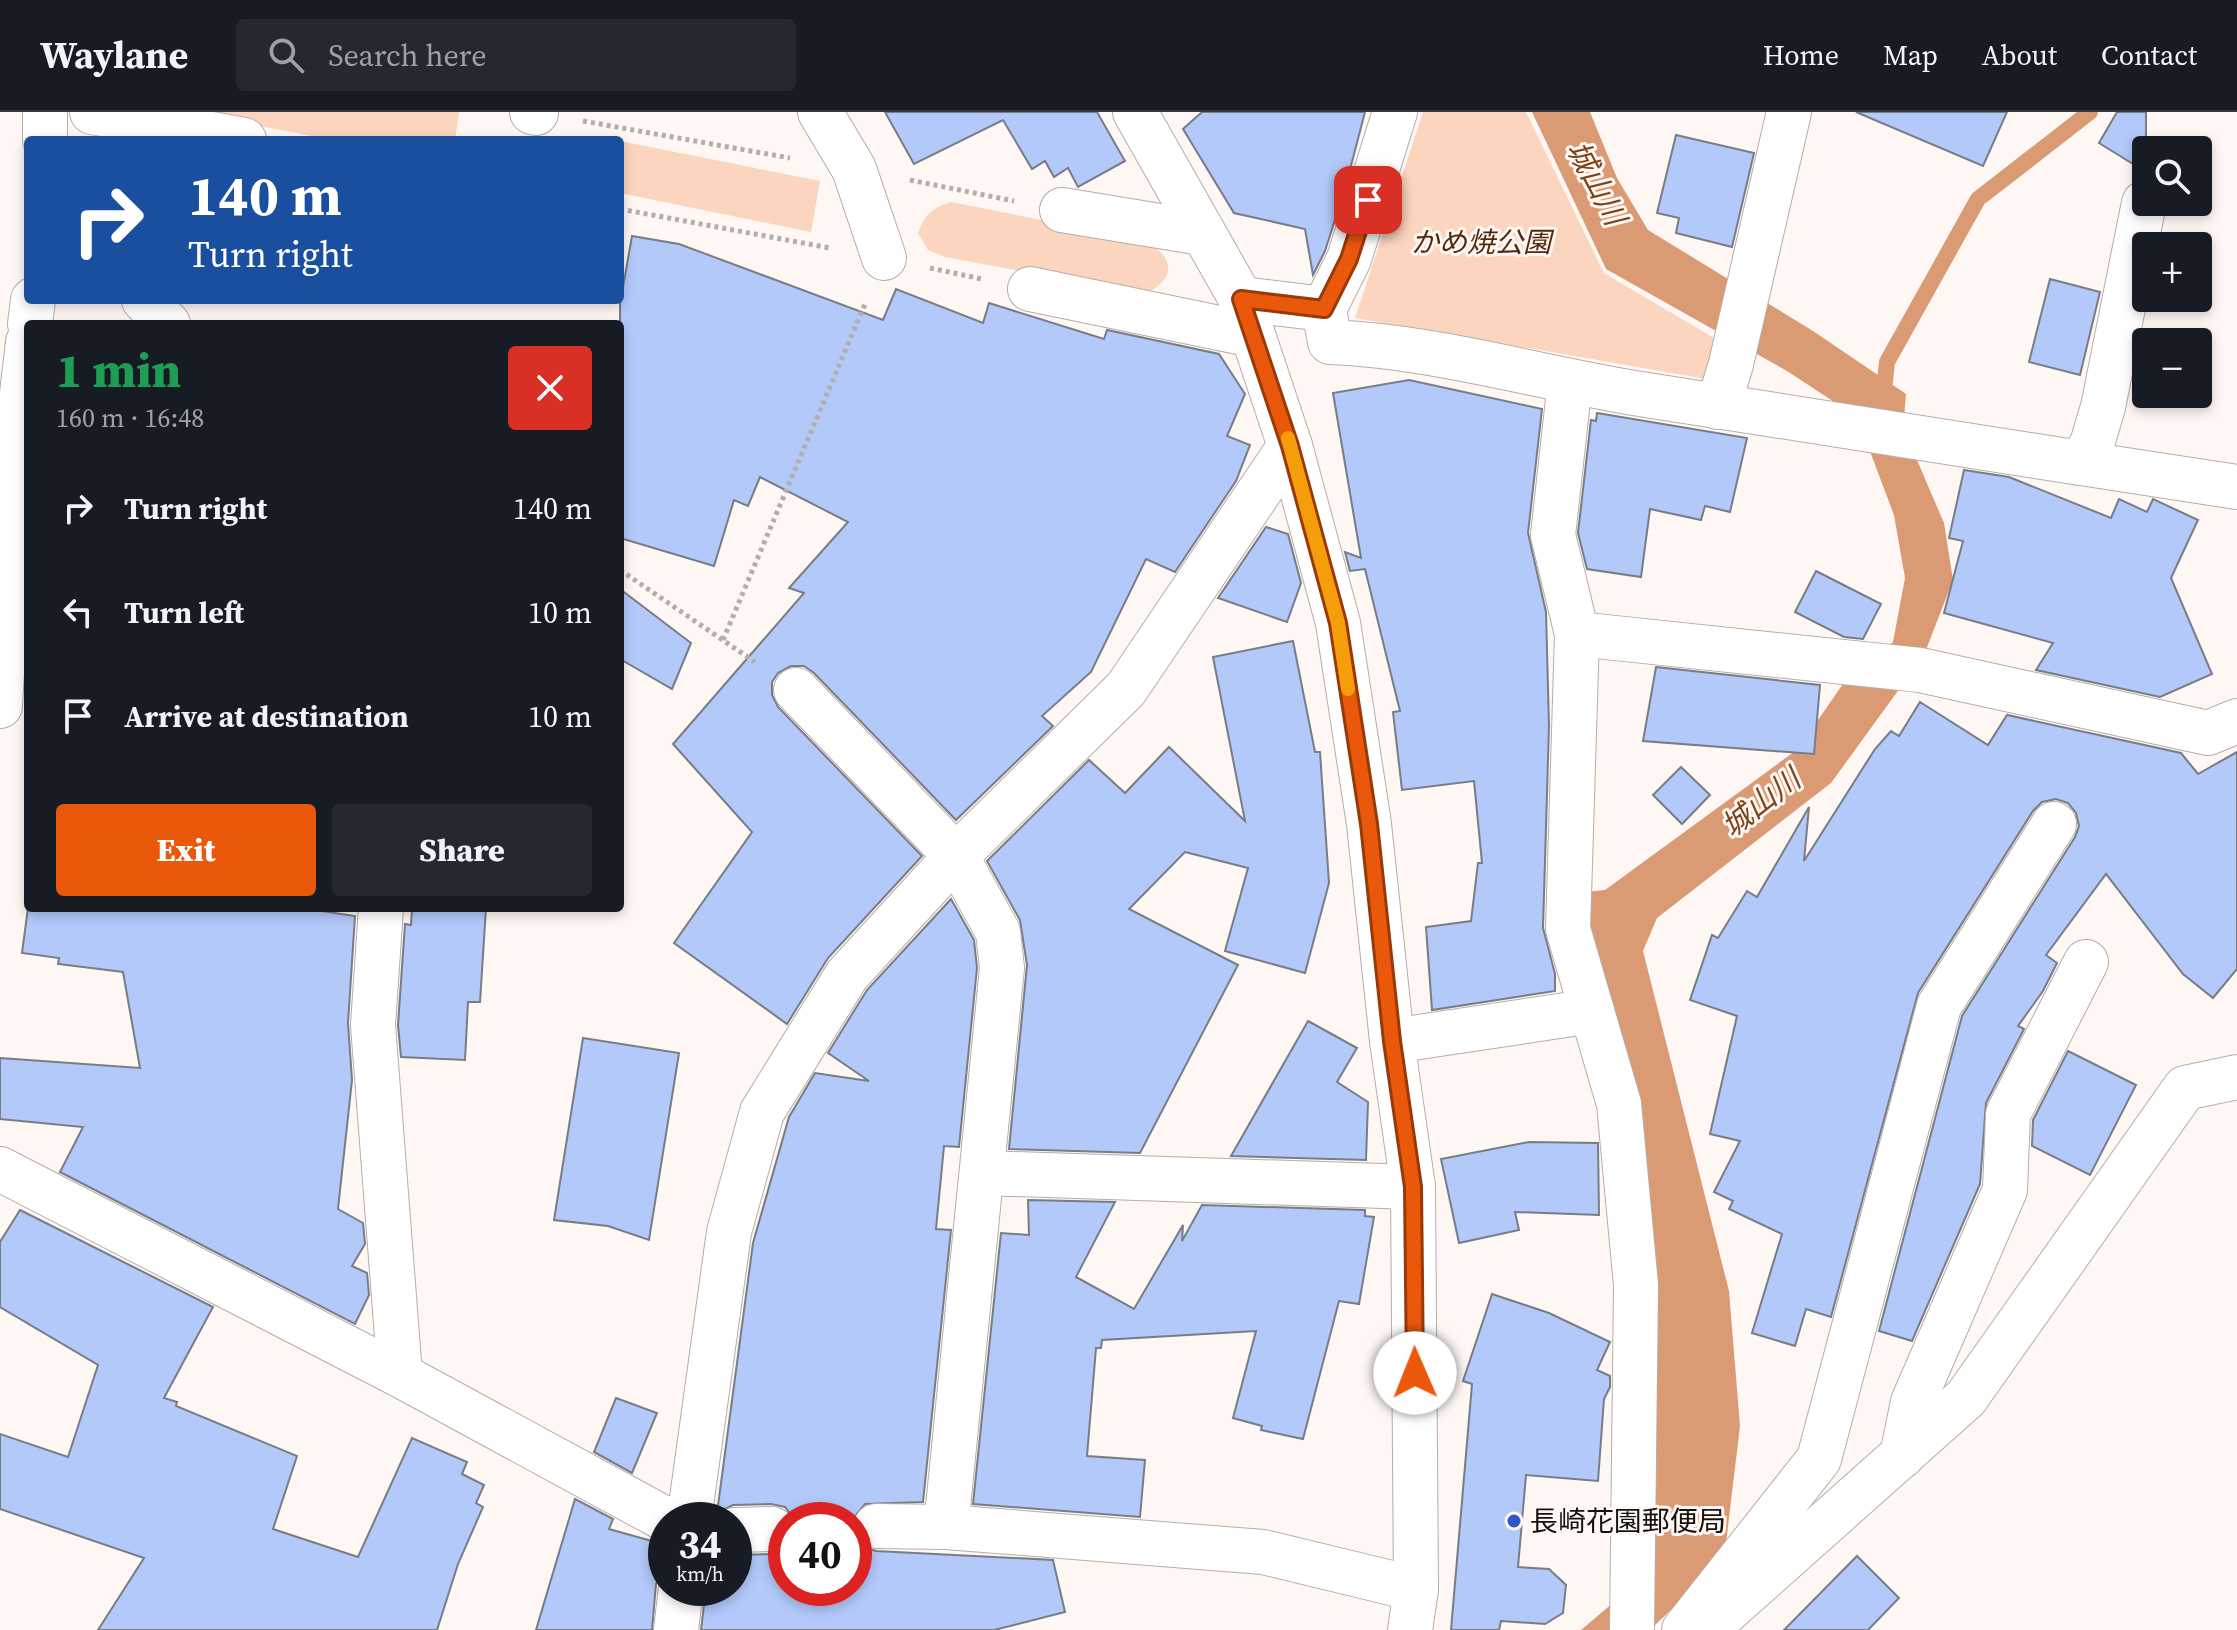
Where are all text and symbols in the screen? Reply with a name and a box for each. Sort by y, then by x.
search box [236,19,796,91]
text: Waylane [40,29,188,81]
icon: search [264,33,308,77]
text: Search here [328,35,486,76]
text: Home [1763,36,1839,74]
text: Map [1883,36,1938,74]
text: About [1982,36,2057,74]
text: Contact [2101,36,2197,74]
water label: 城山川 [1557,133,1637,235]
map controls [2132,136,2212,408]
button: search [2132,136,2212,216]
text: 140 m [188,157,342,234]
pin [1334,166,1402,234]
icon: right [56,168,160,272]
icon: arrive [1346,178,1390,222]
park label: かめ焼公園 [1411,223,1555,261]
text: Turn right [188,230,353,279]
button: + [2132,232,2212,312]
button: − [2132,328,2212,408]
text: 1 min [56,337,181,403]
button: close [508,346,592,430]
text: 160 m · 16:48 [56,400,204,436]
icon: right [56,486,100,530]
text: Turn right [124,488,267,529]
text: 140 m [513,488,592,529]
icon: left [56,590,100,634]
text: Turn left [124,592,244,633]
text: 10 m [528,592,592,633]
icon: arrive [56,694,100,738]
text: Arrive at destination [124,696,409,737]
text: 10 m [528,696,592,737]
water label: 城山川 [1713,757,1811,846]
button: Exit [56,804,316,896]
button: Share [332,804,592,896]
position arrow [1373,1331,1457,1415]
speed limit sign: 40 [768,1502,872,1606]
place label: 長崎花園郵便局 [1530,1502,1726,1540]
marker: 長崎花園郵便局 [1505,1512,1523,1530]
text: 34 [678,1517,722,1571]
text: km/h [676,1560,724,1588]

